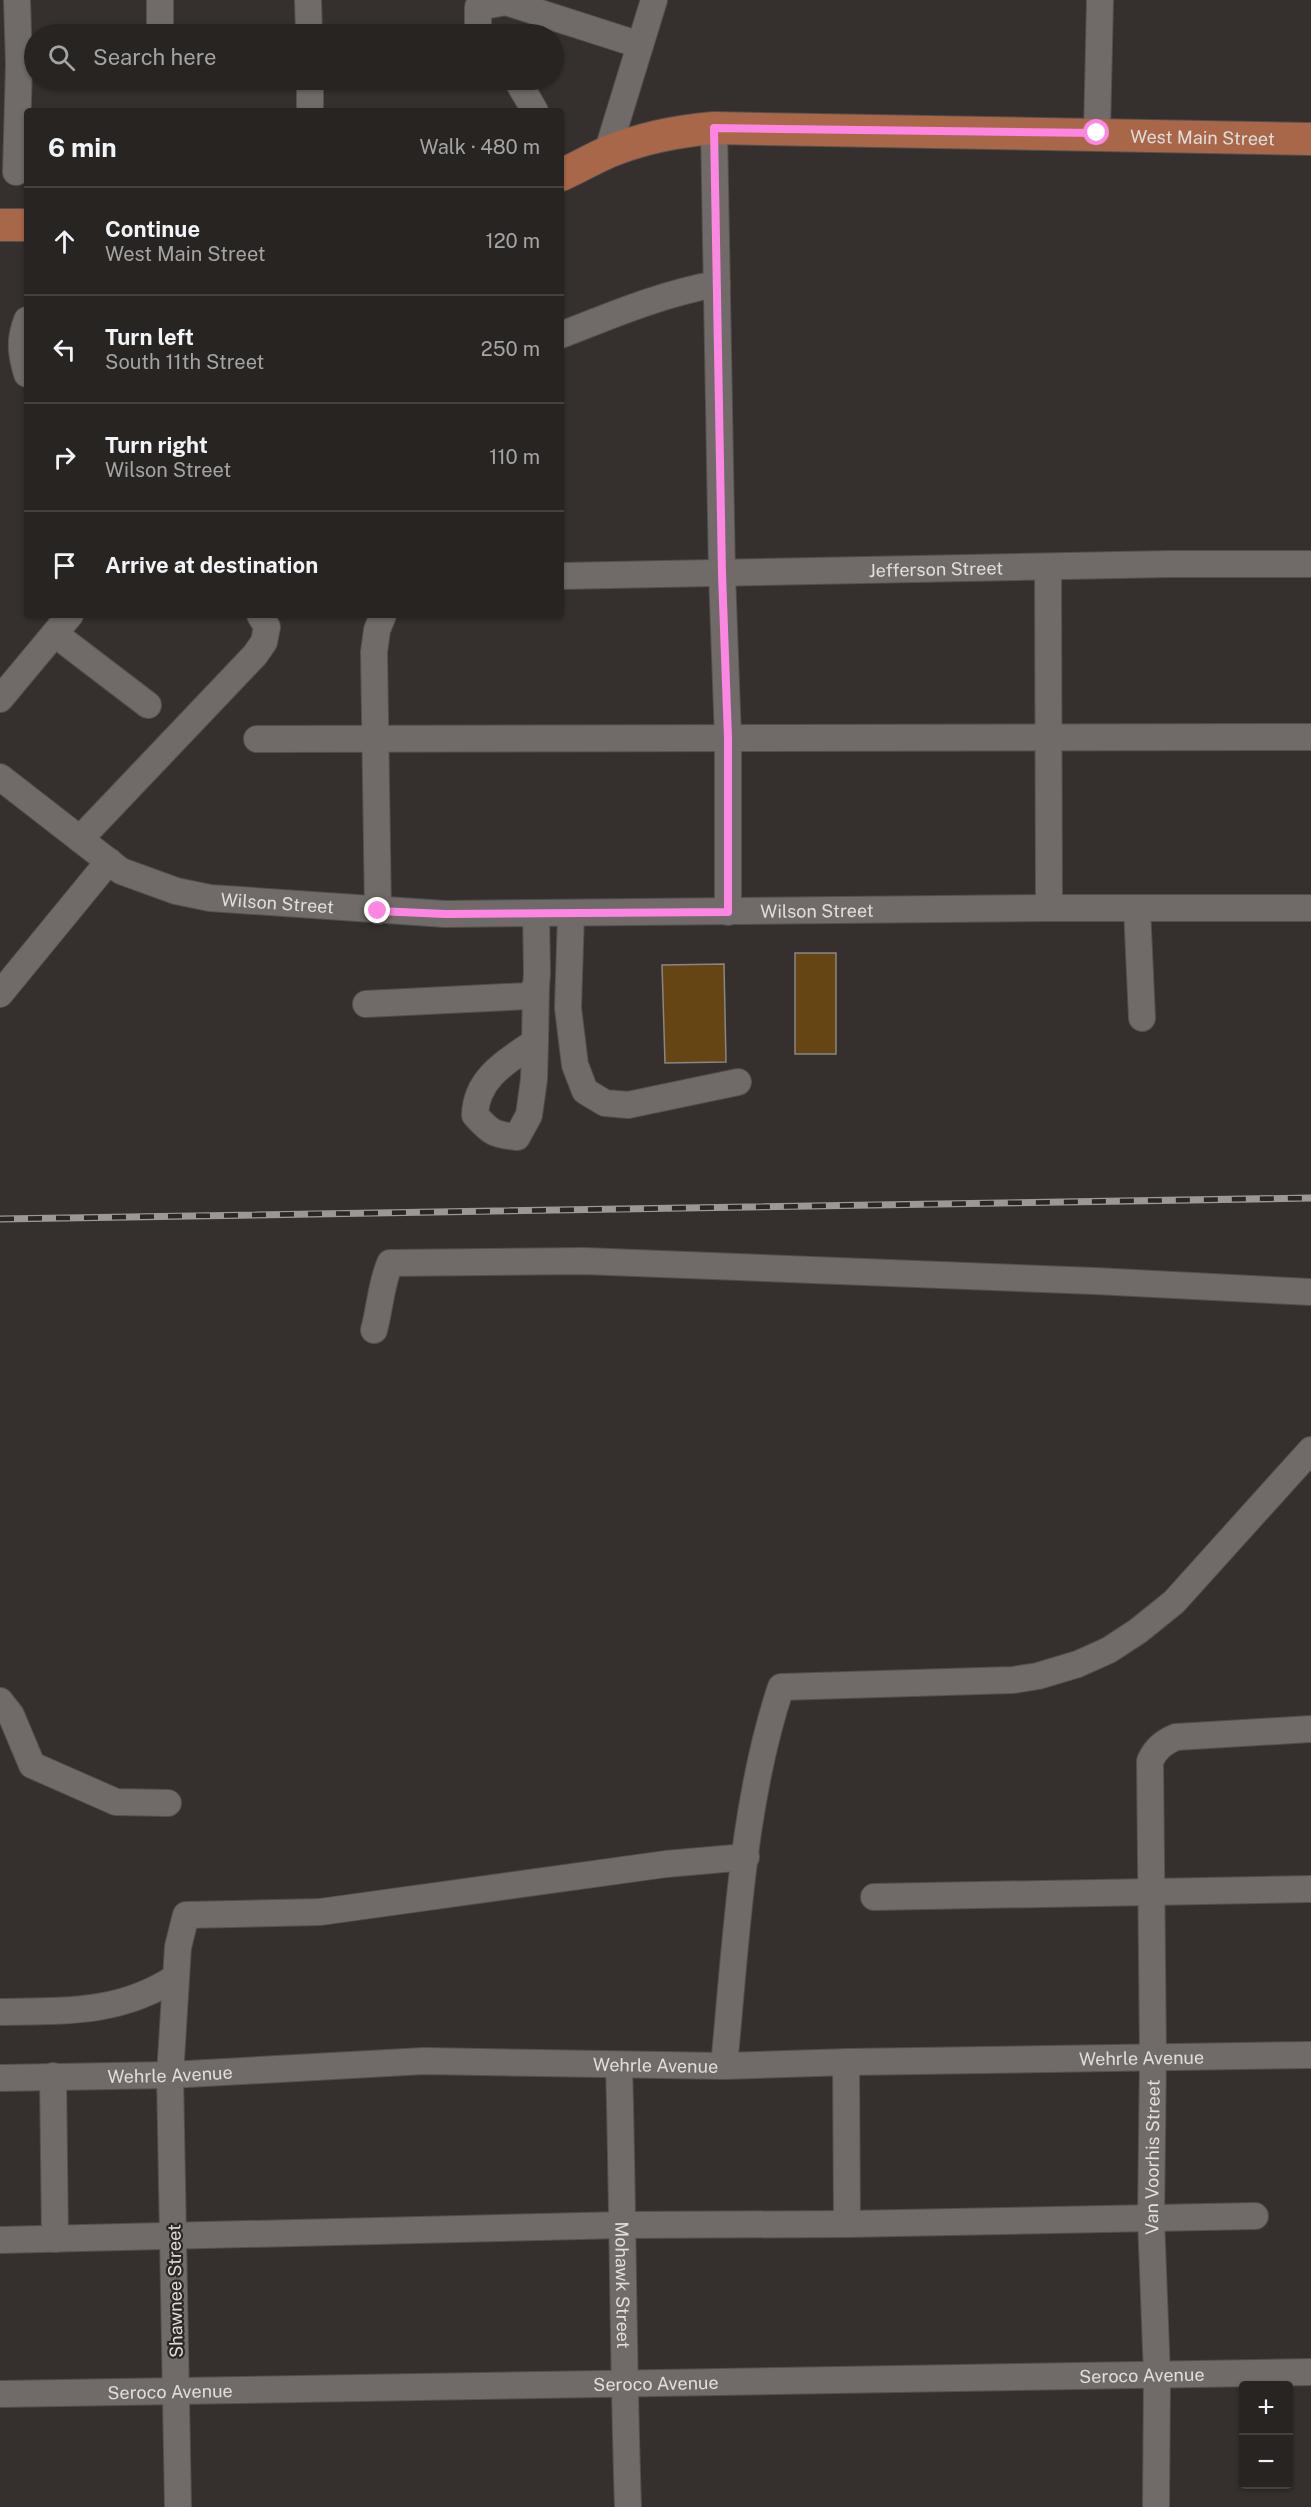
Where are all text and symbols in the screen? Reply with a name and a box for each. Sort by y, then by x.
search box [24,24,564,90]
icon: search [45,41,78,74]
text: Search here [93,44,217,70]
route start [1083,119,1109,145]
street label: West Main Street [1130,125,1275,149]
text: 6 min [48,132,117,163]
text: Walk · 480 m [420,135,540,159]
text: Continue [105,216,200,242]
icon: ahead [48,225,81,258]
text: 120 m [486,229,540,253]
text: West Main Street [105,242,266,266]
text: Turn left [105,324,194,350]
icon: left [48,333,81,366]
text: 250 m [481,337,540,361]
text: South 11th Street [105,350,264,374]
text: Turn right [105,432,208,458]
icon: right [48,441,81,474]
text: 110 m [489,445,540,469]
text: Wilson Street [105,458,231,482]
icon: arrive [48,549,81,582]
text: Arrive at destination [105,552,318,578]
street label: Jefferson Street [869,557,1003,580]
street label: Wilson Street [220,888,335,917]
route end [364,897,390,923]
street label: Wilson Street [760,899,874,921]
street label: Wehrle Avenue [1079,2046,1204,2069]
street label: Wehrle Avenue [593,2053,718,2076]
street label: Wehrle Avenue [107,2061,233,2087]
street label: Van Voorhis Street [1140,2079,1163,2235]
street label: Mohawk Street [612,2221,635,2349]
street label: Shawnee Street [163,2224,187,2358]
street label: Seroco Avenue [1079,2363,1205,2386]
street label: Seroco Avenue [593,2371,719,2395]
street label: Seroco Avenue [107,2380,233,2403]
map controls [1239,2381,1293,2489]
button: + [1239,2381,1293,2435]
button: − [1239,2435,1293,2489]

